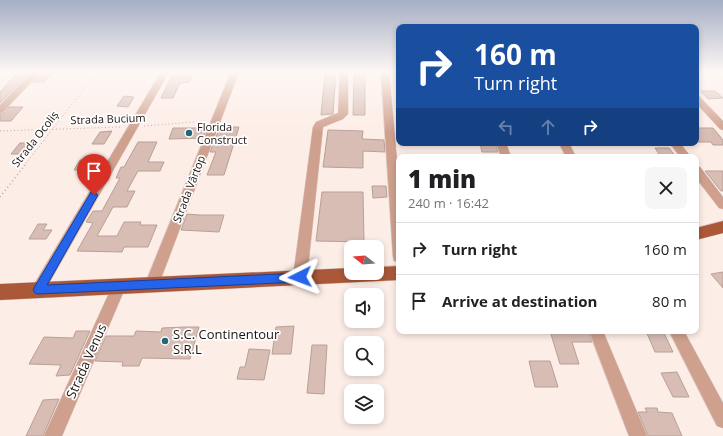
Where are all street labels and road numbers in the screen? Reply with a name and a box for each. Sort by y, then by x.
street label: Strada Ocoliș [8,107,61,170]
street label: Strada Bucium [70,110,146,127]
street label: Strada Vârtop [169,153,208,225]
street label: Strada Venus [61,321,111,401]

